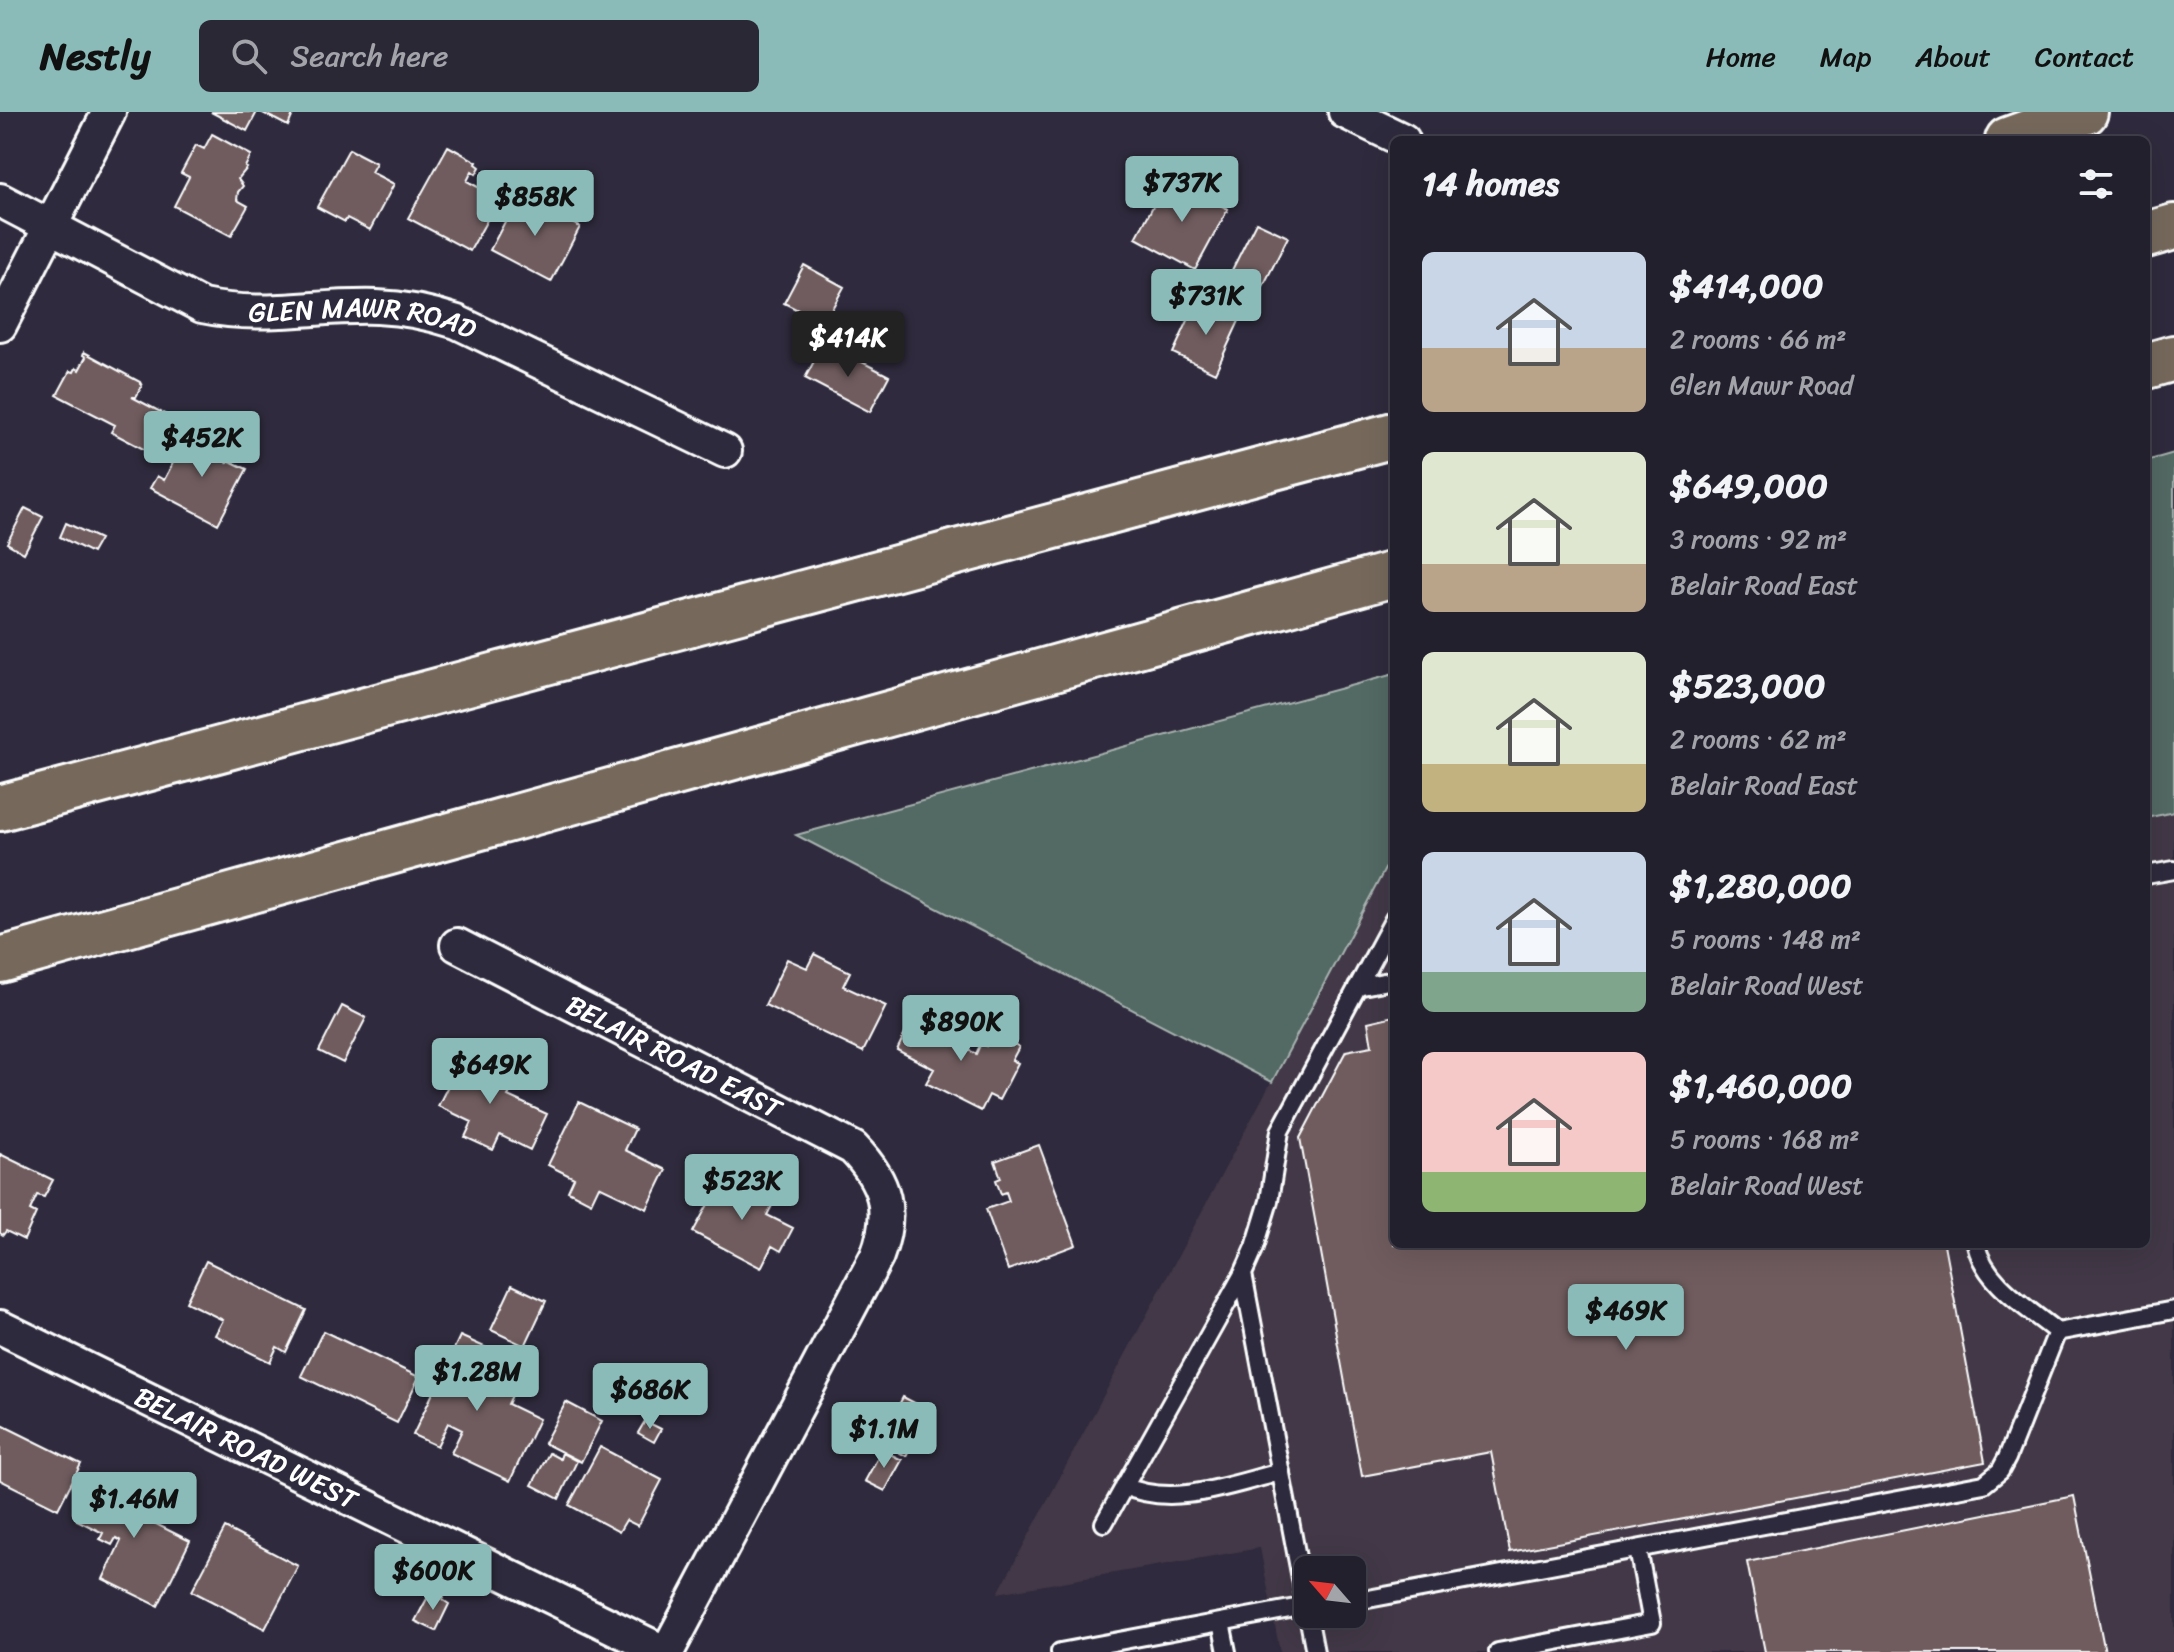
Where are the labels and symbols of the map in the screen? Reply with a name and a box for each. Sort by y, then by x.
pin: $737K [1126,156,1238,224]
pin: $858K [479,170,591,238]
pin: $731K [1150,269,1262,337]
street label: GLEN MAWR ROAD [248,283,485,353]
pin: $414K [792,311,904,379]
pin: $452K [146,411,258,479]
street label: BELAIR ROAD EAST [557,981,792,1133]
pin: $890K [905,995,1017,1063]
pin: $649K [434,1038,546,1106]
pin: $523K [686,1154,798,1222]
pin: $469K [1570,1284,1682,1352]
pin: $1.28M [412,1345,542,1413]
pin: $686K [594,1363,706,1431]
street label: BELAIR ROAD WEST [126,1372,368,1524]
pin: $1.1M [828,1402,940,1470]
pin: $1.46M [69,1472,199,1540]
pin: $600K [377,1544,489,1612]
north arrow [1294,1556,1366,1628]

